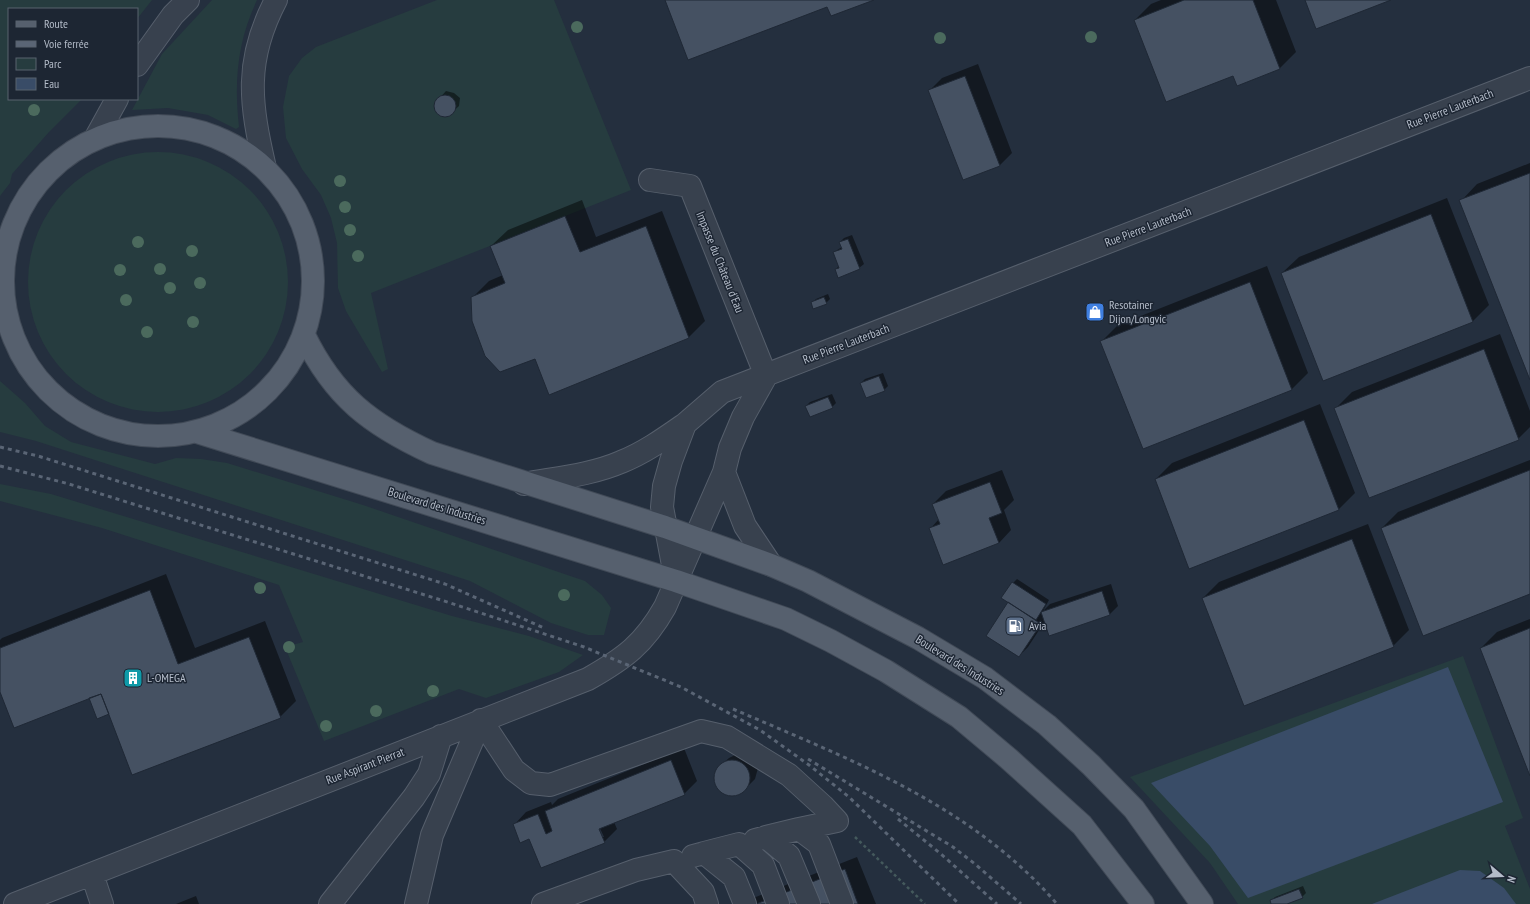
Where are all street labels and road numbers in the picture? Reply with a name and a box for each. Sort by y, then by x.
street label: Rue Pierre Lauterbach [1404,85,1495,132]
street label: Rue Pierre Lauterbach [1102,203,1193,250]
street label: Impasse du Château d'Eau [693,209,748,315]
street label: Rue Pierre Lauterbach [800,320,891,367]
street label: Boulevard des Industries [386,484,488,528]
street label: Boulevard des Industries [913,631,1007,698]
street label: Rue Aspirant Pierrat [324,743,407,787]

